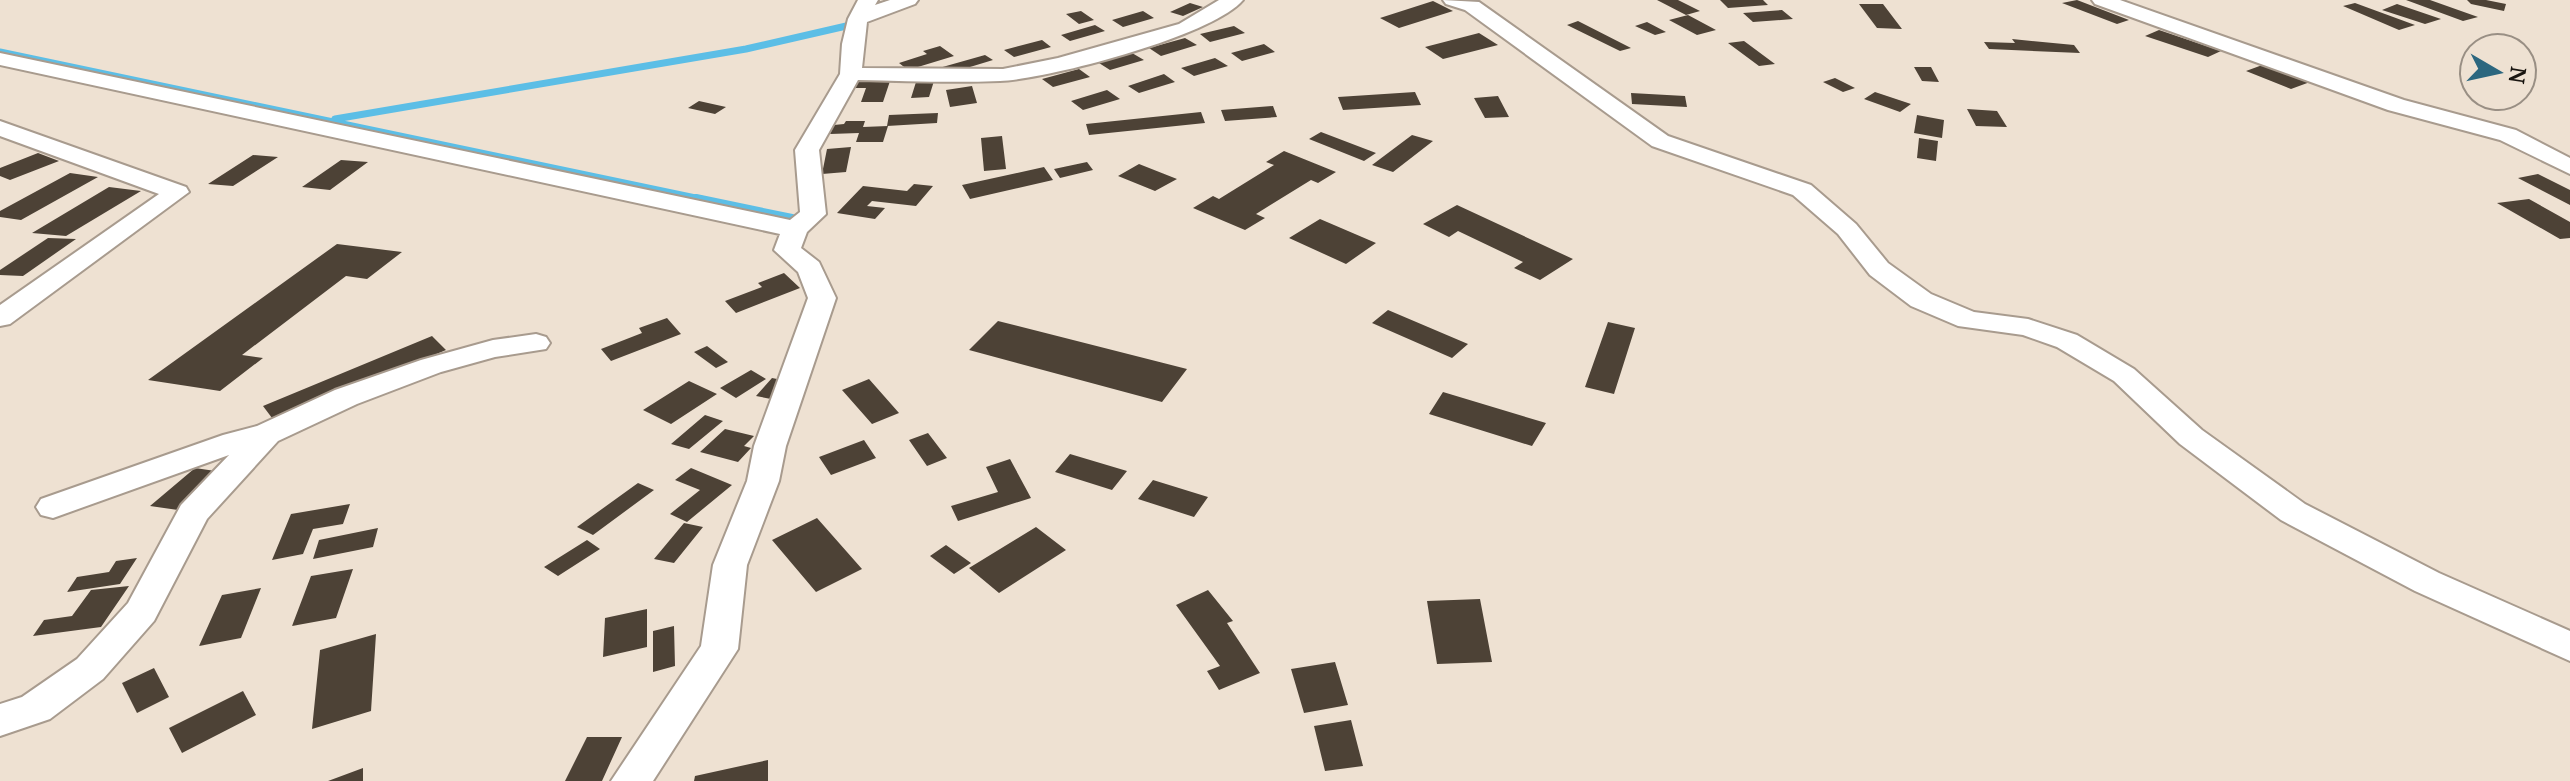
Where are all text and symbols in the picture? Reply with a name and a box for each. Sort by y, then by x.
north arrow [2458,32,2538,112]
text: N [2503,65,2534,86]

